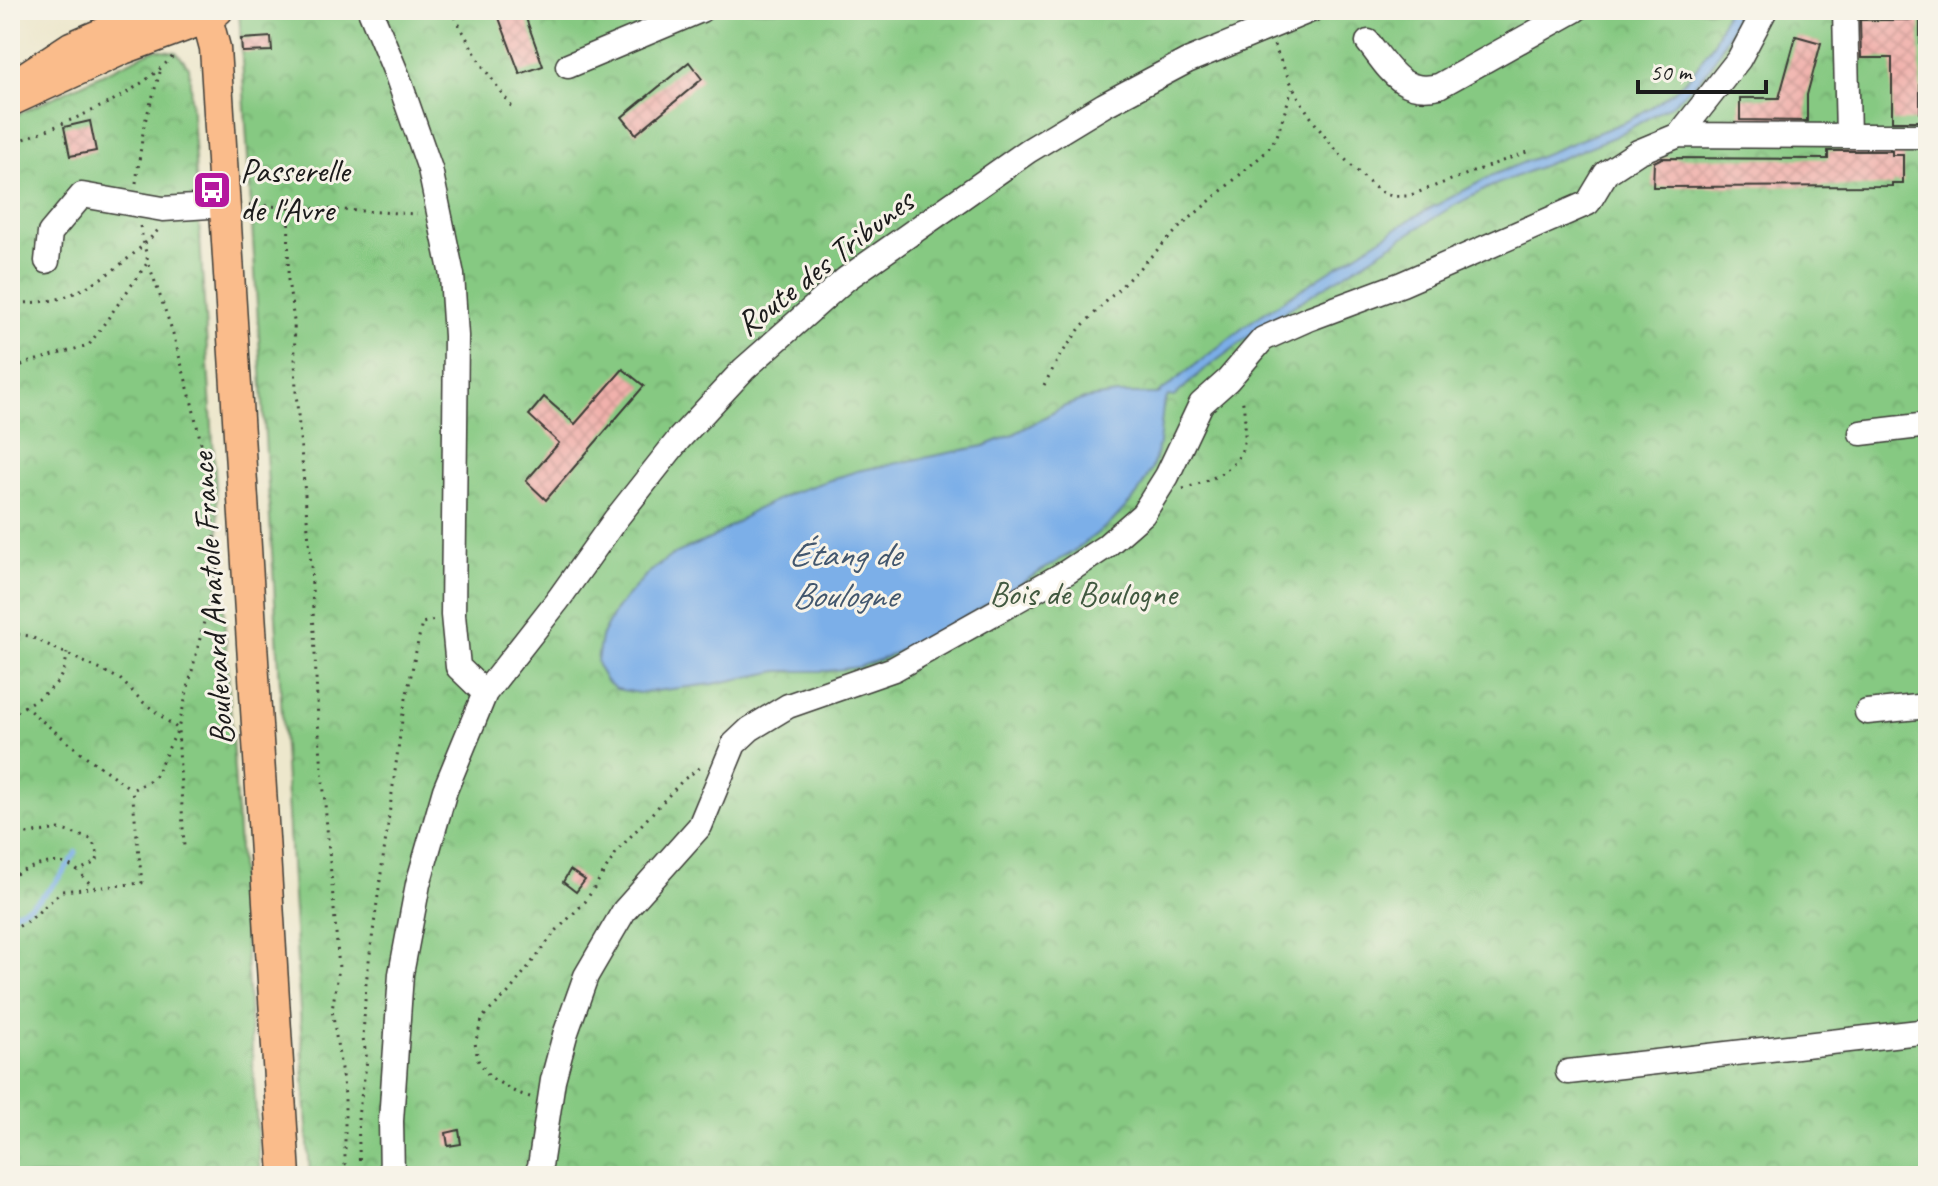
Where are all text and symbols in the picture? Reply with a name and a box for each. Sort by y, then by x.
scale bar [1638,44,1766,94]
text: 50 m [1650,57,1693,87]
place label: Passerelle de l'Avre [240,149,352,231]
bus stop icon: Passerelle de l'Avre [191,169,233,211]
street label: Route des Tribunes [727,177,925,345]
street label: Boulevard Anatole France [180,449,243,747]
water label: Étang de Boulogne [789,531,905,618]
park label: Bois de Boulogne [990,572,1179,615]

